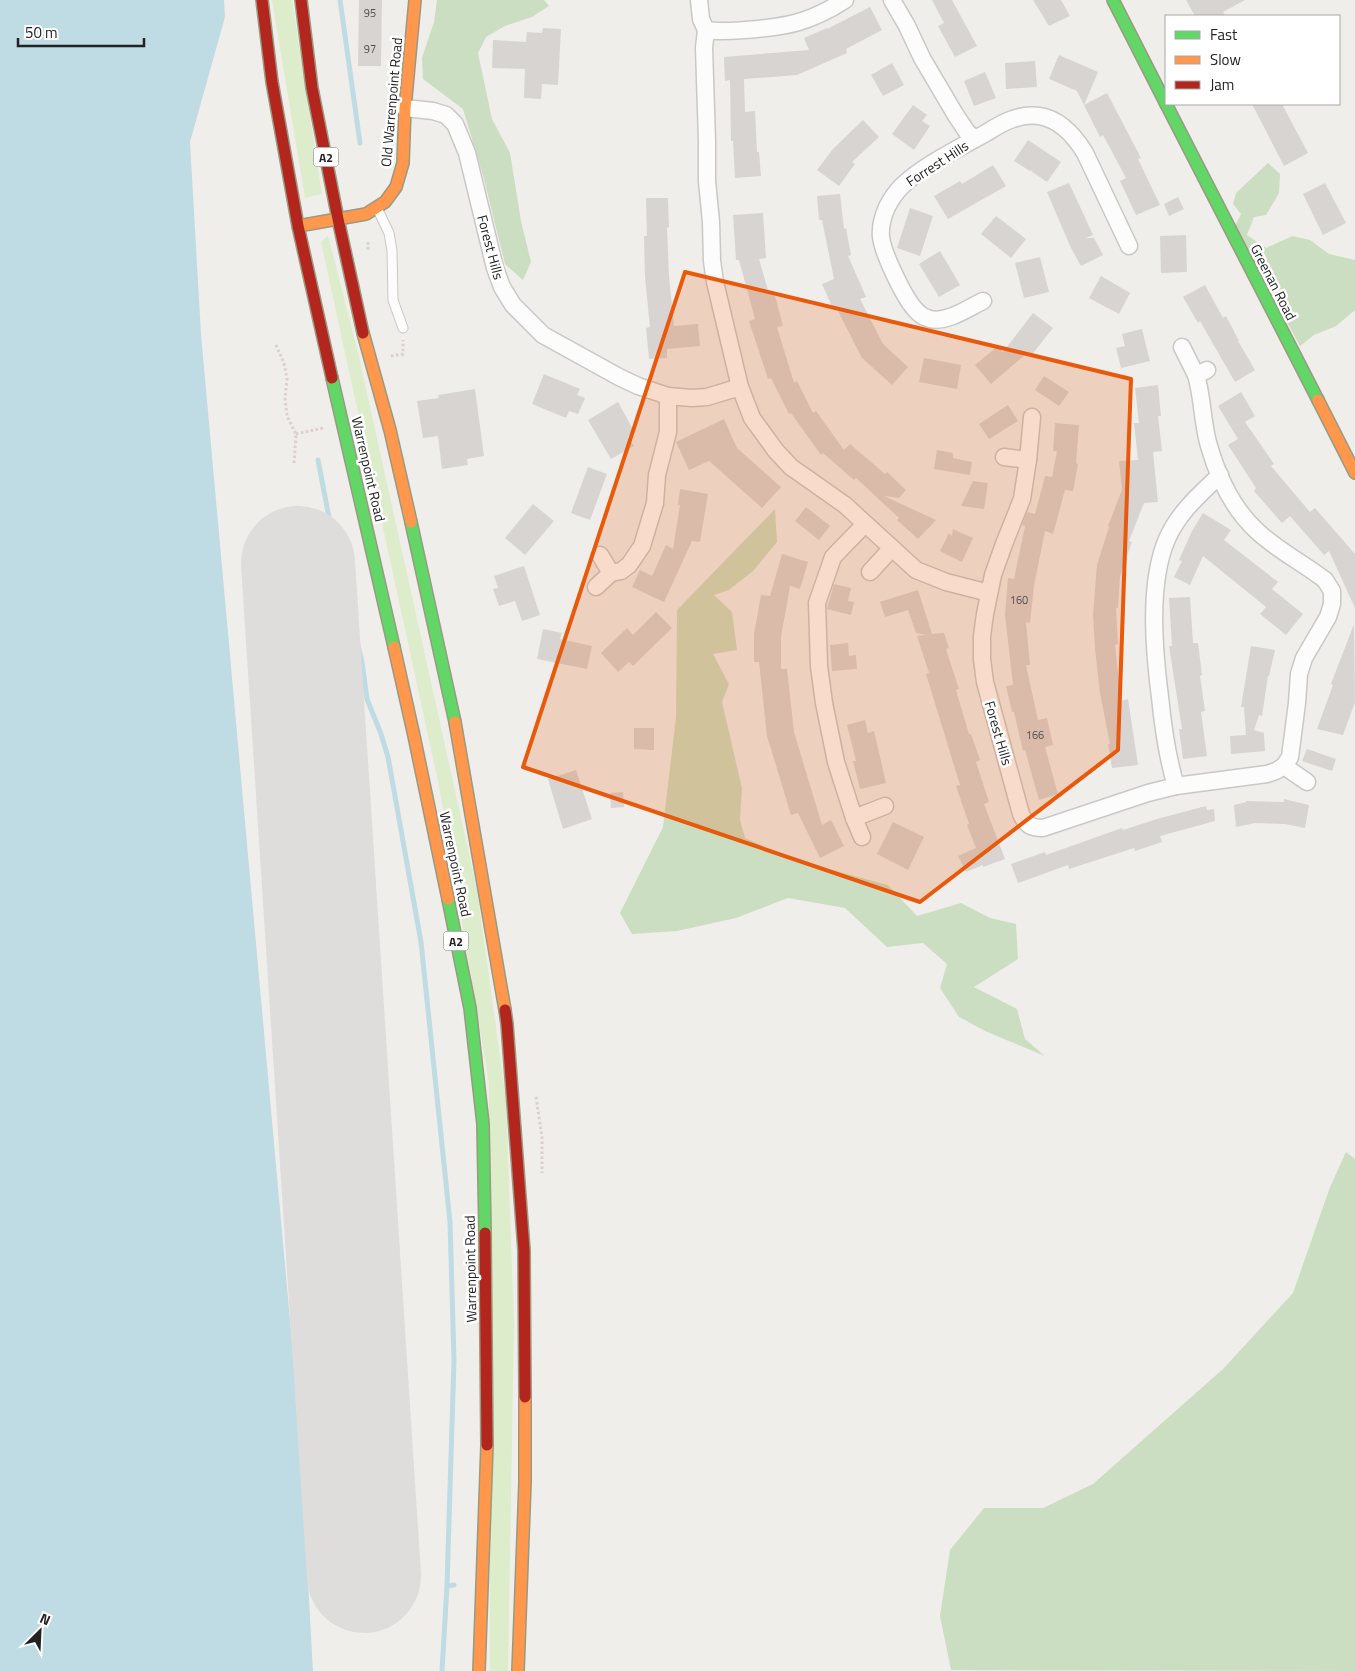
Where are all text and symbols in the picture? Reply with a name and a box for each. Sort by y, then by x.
house number: 95 [364,5,376,21]
scale bar [18,15,144,47]
legend [1165,15,1340,105]
text: 50 m [25,21,58,44]
text: Fast [1210,23,1238,46]
street label: Old Warrenpoint Road [375,36,407,168]
house number: 97 [364,41,376,57]
text: Slow [1210,48,1241,71]
text: Jam [1210,73,1234,96]
street label: Forrest Hills [901,135,973,191]
road number: A2 [314,148,338,166]
street label: Forest Hills [472,212,510,282]
street label: Greenan Road [1246,240,1302,324]
street label: Warrenpoint Road [347,415,391,523]
house number: 160 [1010,592,1028,608]
street label: Forest Hills [980,698,1018,768]
house number: 166 [1026,727,1044,743]
street label: Warrenpoint Road [435,810,477,918]
road number: A2 [444,931,468,950]
street label: Warrenpoint Road [459,1215,481,1323]
north arrow [15,1606,65,1656]
text: N [37,1607,54,1630]

